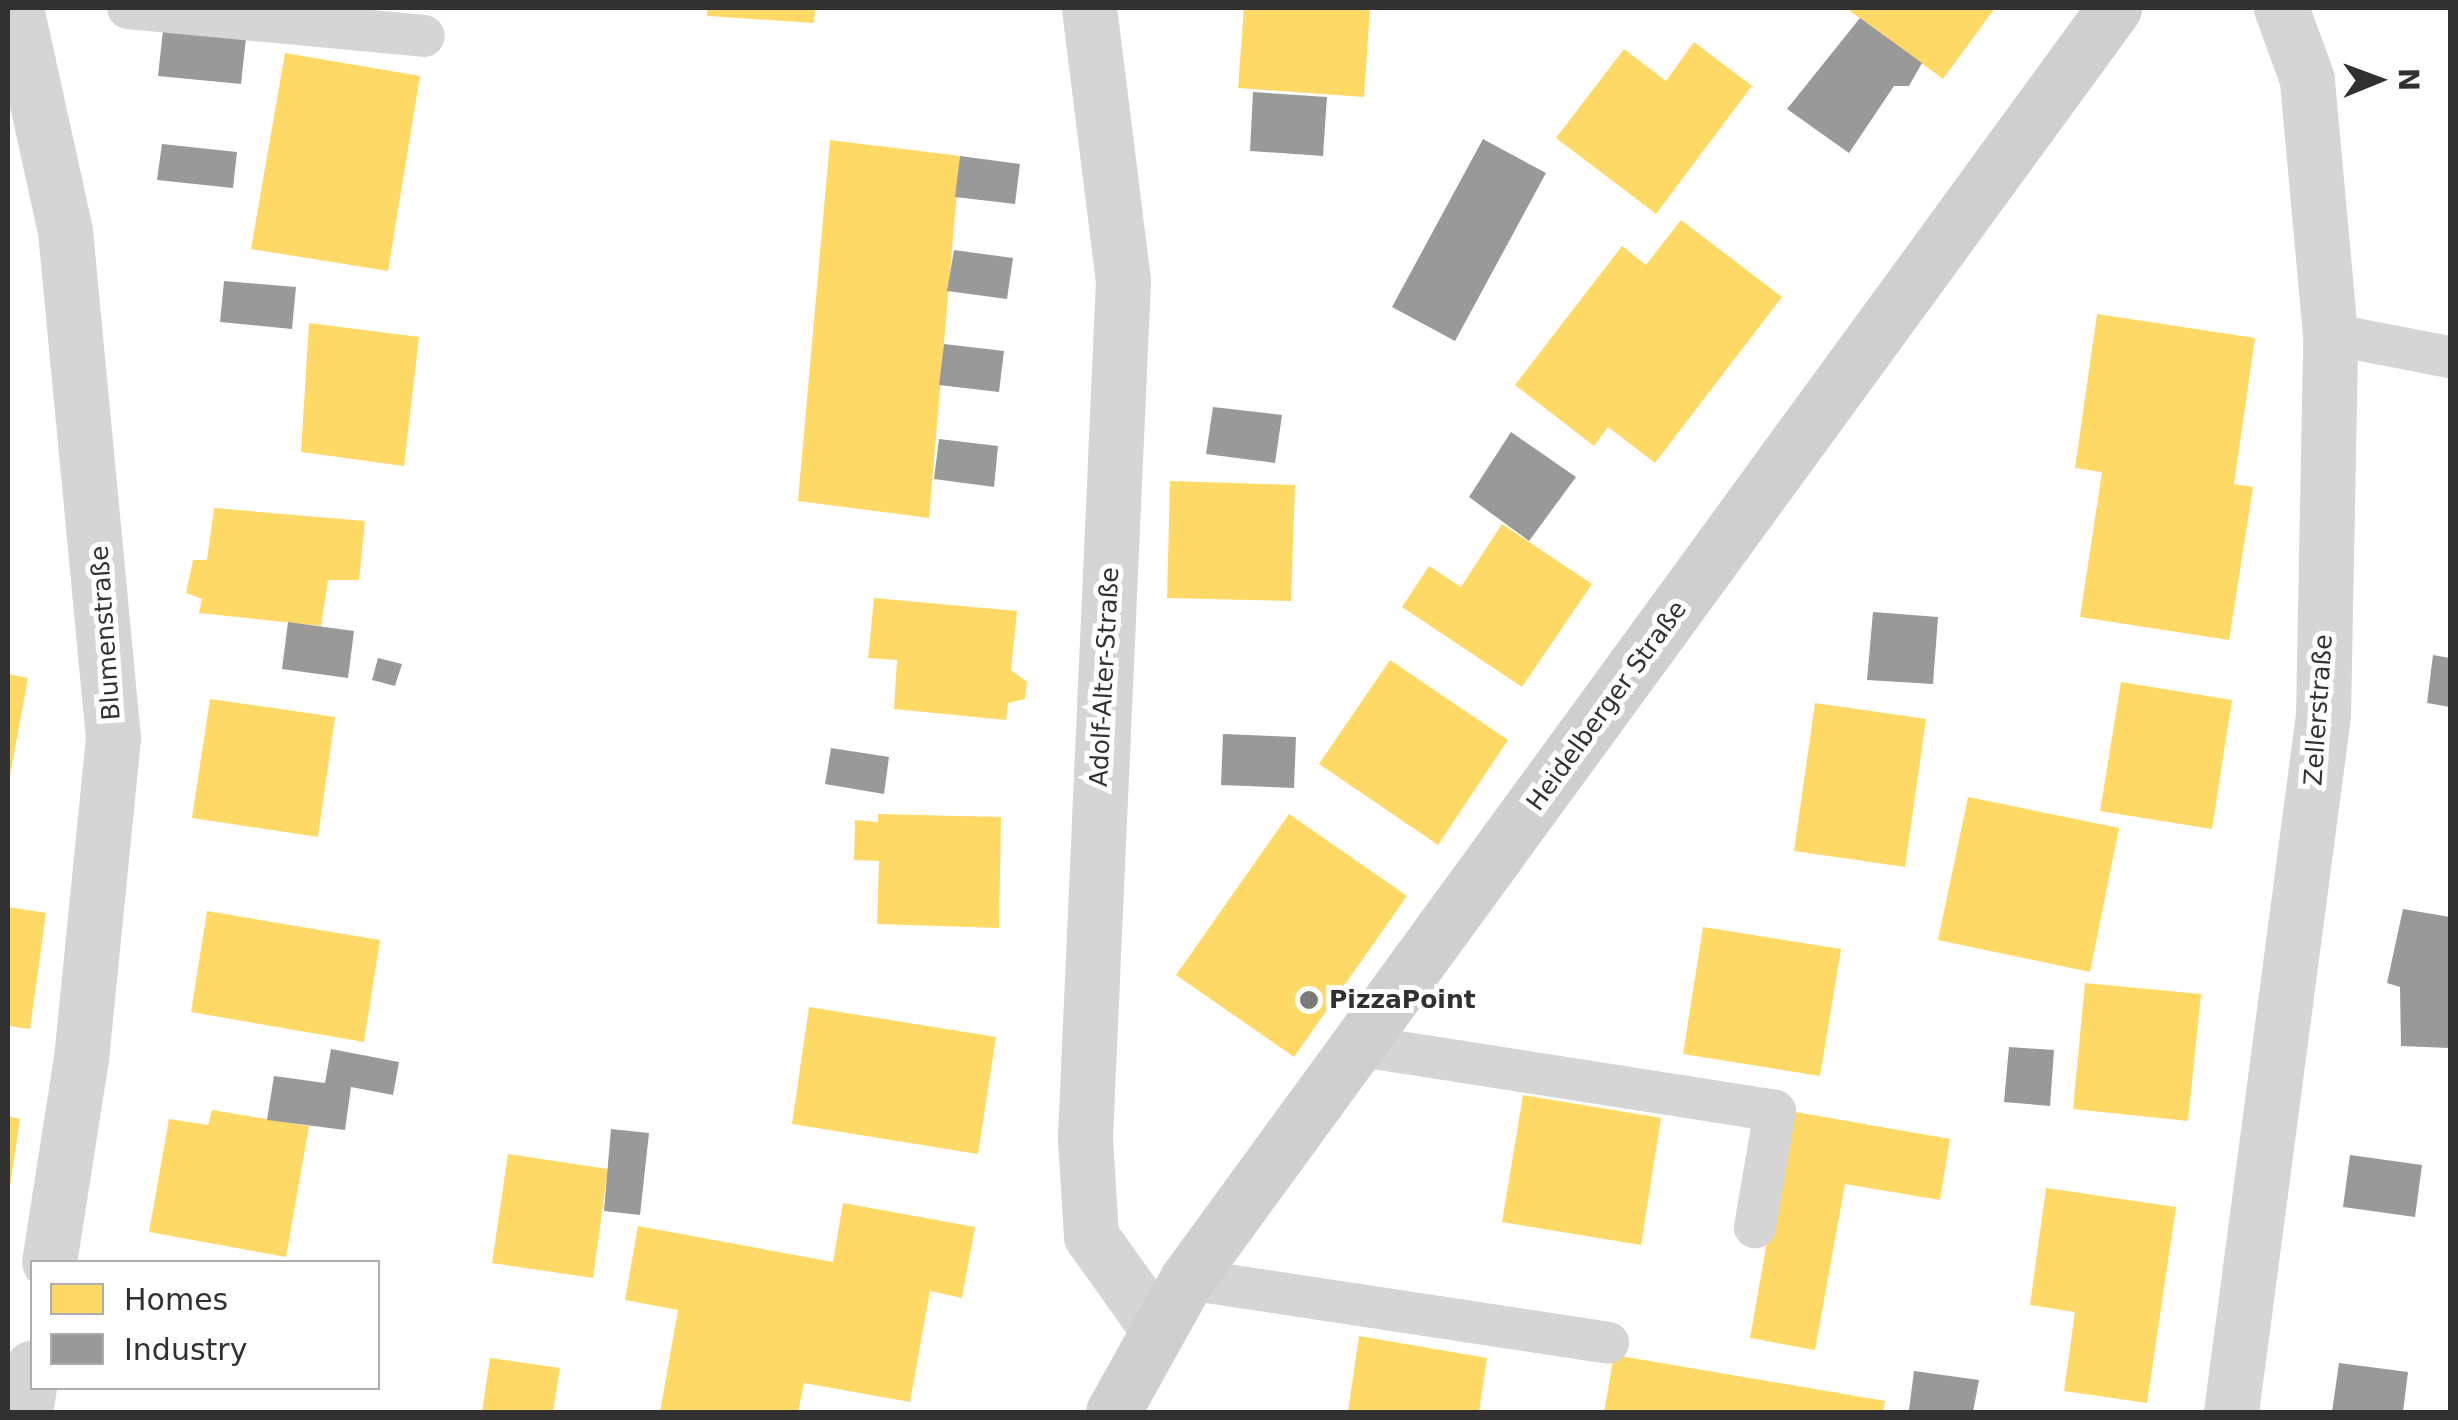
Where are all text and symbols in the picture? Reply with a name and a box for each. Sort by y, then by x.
north arrow [2328,30,2428,130]
text: N [2392,67,2425,91]
street label: Blumenstraße [85,545,127,721]
street label: Adolf-Alter-Straße [1084,566,1126,788]
street label: Heidelberger Straße [1521,595,1693,817]
street label: Zellerstraße [2299,633,2339,787]
place label: PizzaPoint [1329,985,1476,1015]
marker: PizzaPoint [1298,989,1320,1011]
legend [30,1260,380,1390]
text: Homes [124,1282,228,1317]
text: Industry [124,1332,247,1367]

